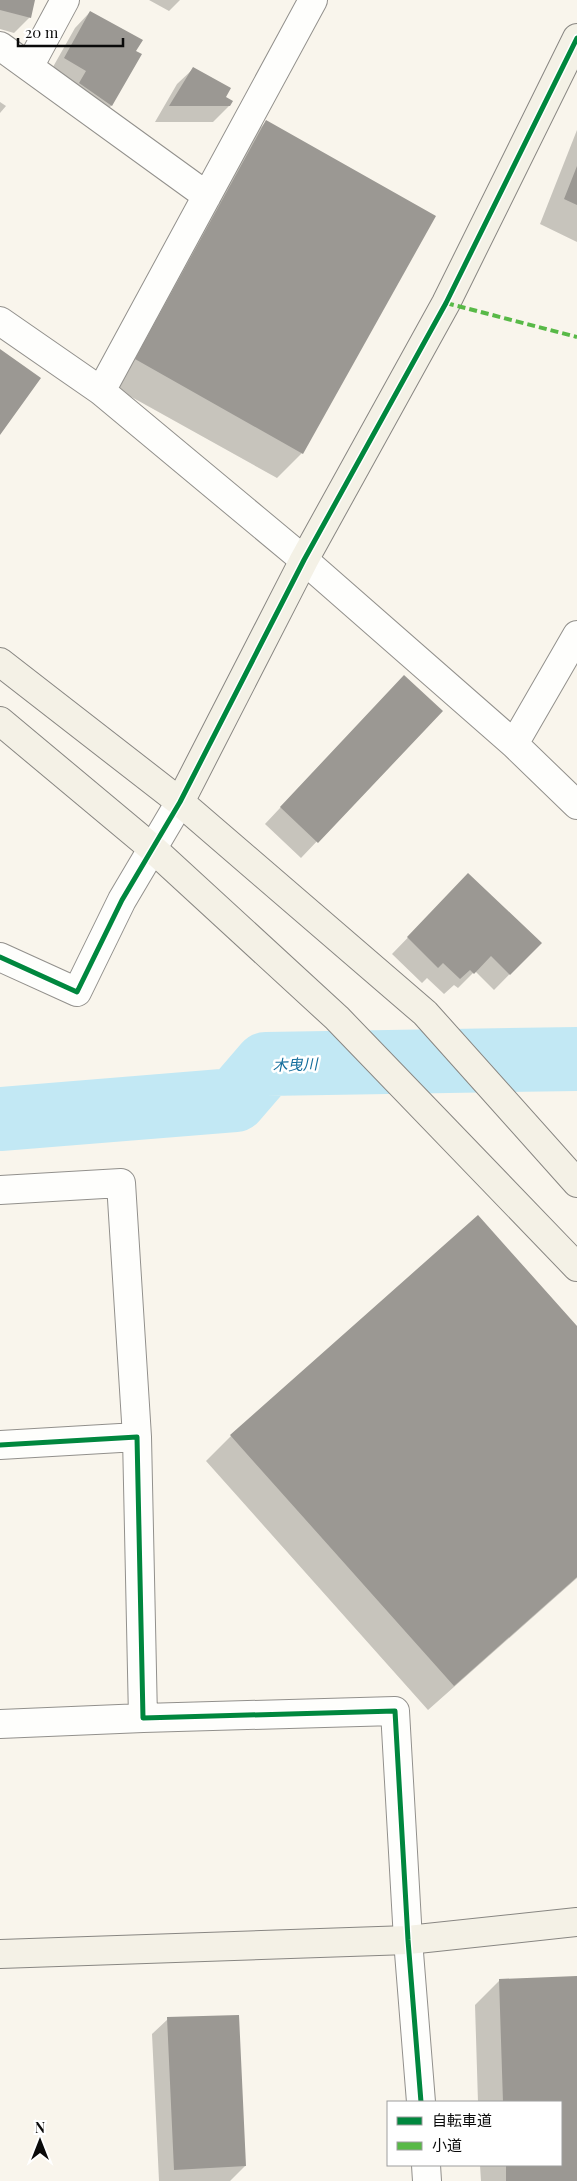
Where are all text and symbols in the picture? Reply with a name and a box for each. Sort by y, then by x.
scale bar [18,15,122,47]
text: 20 m [25,22,59,42]
water label: 木曳川 [272,1053,320,1075]
legend [387,2101,562,2166]
text: 自転車道 [432,2110,492,2130]
north arrow [15,2116,65,2166]
text: N [35,2118,45,2137]
text: 小道 [432,2135,462,2155]

